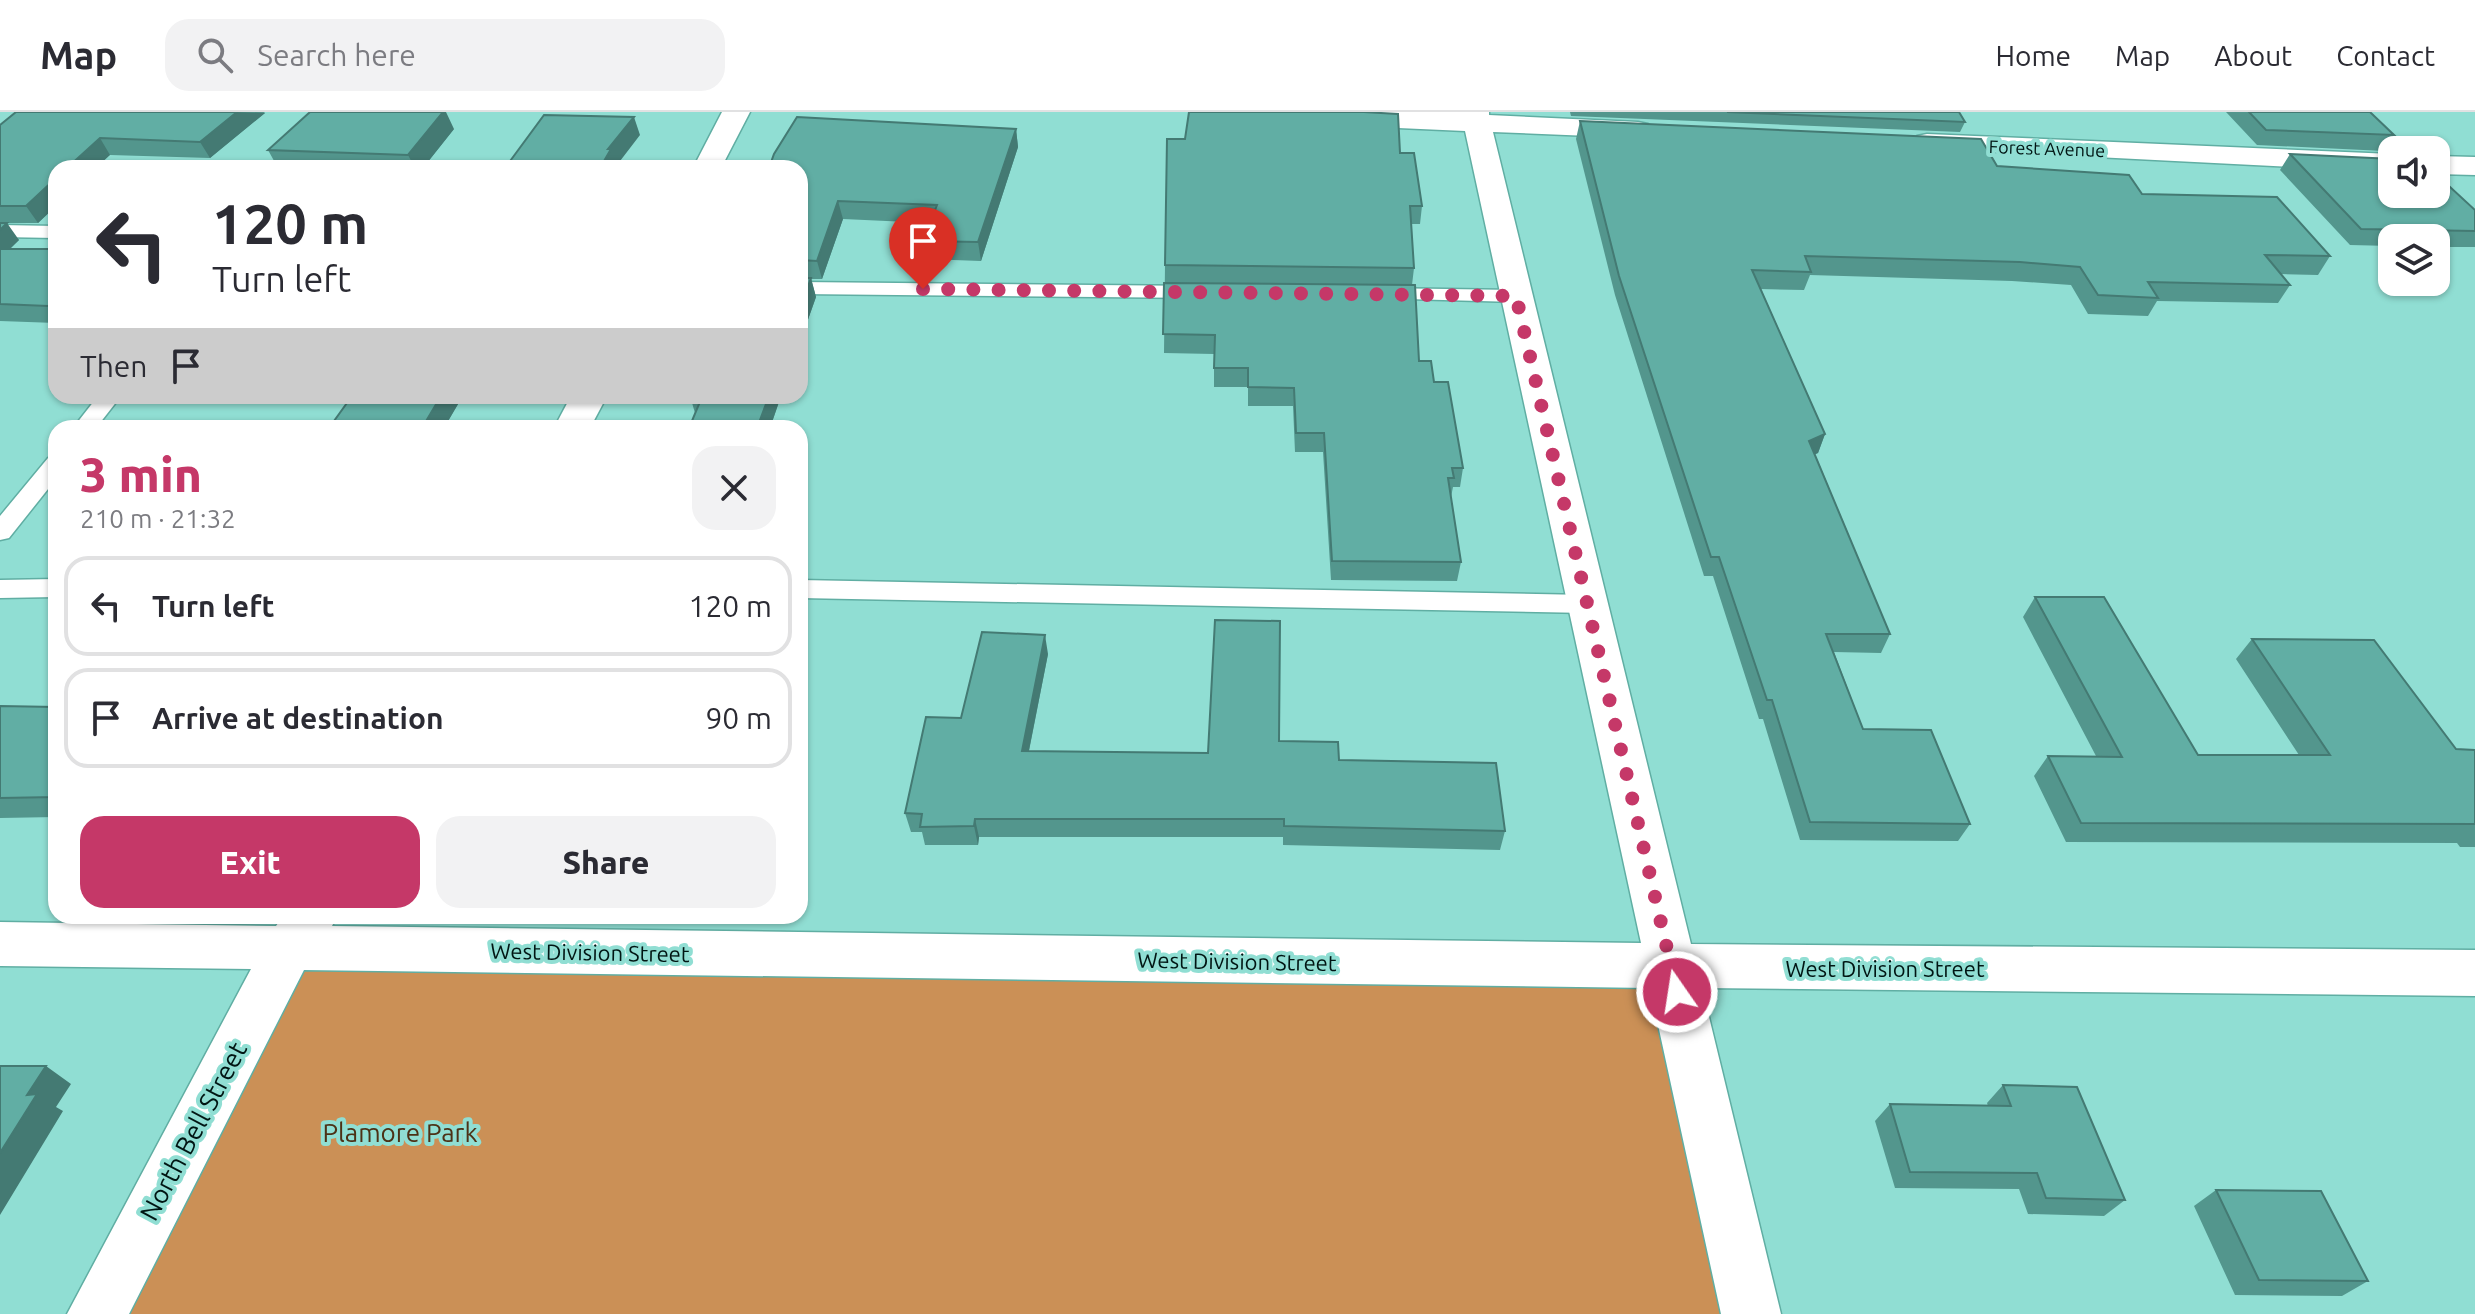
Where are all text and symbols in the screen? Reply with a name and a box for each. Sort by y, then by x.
search box [165,19,725,91]
icon: search [193,33,237,77]
text: Map [40,34,117,76]
text: Search here [257,38,416,72]
text: Home [1996,40,2071,71]
text: Map [2115,40,2170,71]
text: About [2214,40,2292,71]
text: Contact [2336,40,2435,71]
street label: Forest Avenue [1988,136,2106,160]
map controls [2378,136,2450,296]
button: sound [2378,136,2450,208]
icon: left [80,192,184,296]
text: 120 m [212,192,368,255]
pin [889,207,957,289]
icon: arrive [901,219,945,263]
button: layers [2378,224,2450,296]
text: Turn left [212,258,351,299]
icon: arrive [164,344,208,388]
text: Then [80,349,148,383]
button: close [692,446,776,530]
text: 3 min [80,447,202,501]
text: 210 m · 21:32 [80,504,236,533]
icon: left [84,584,128,628]
text: Turn left [152,589,274,623]
text: 120 m [688,589,772,623]
icon: arrive [84,696,128,740]
text: Arrive at destination [152,701,444,735]
text: 90 m [705,701,772,735]
button: Exit [80,816,420,908]
button: Share [436,816,776,908]
street label: West Division Street [490,938,690,966]
street label: West Division Street [1137,947,1337,975]
position arrow [1635,950,1719,1034]
street label: West Division Street [1785,956,1985,981]
street label: North Bell Street [134,1037,252,1225]
park label: Plamore Park [322,1118,478,1147]

